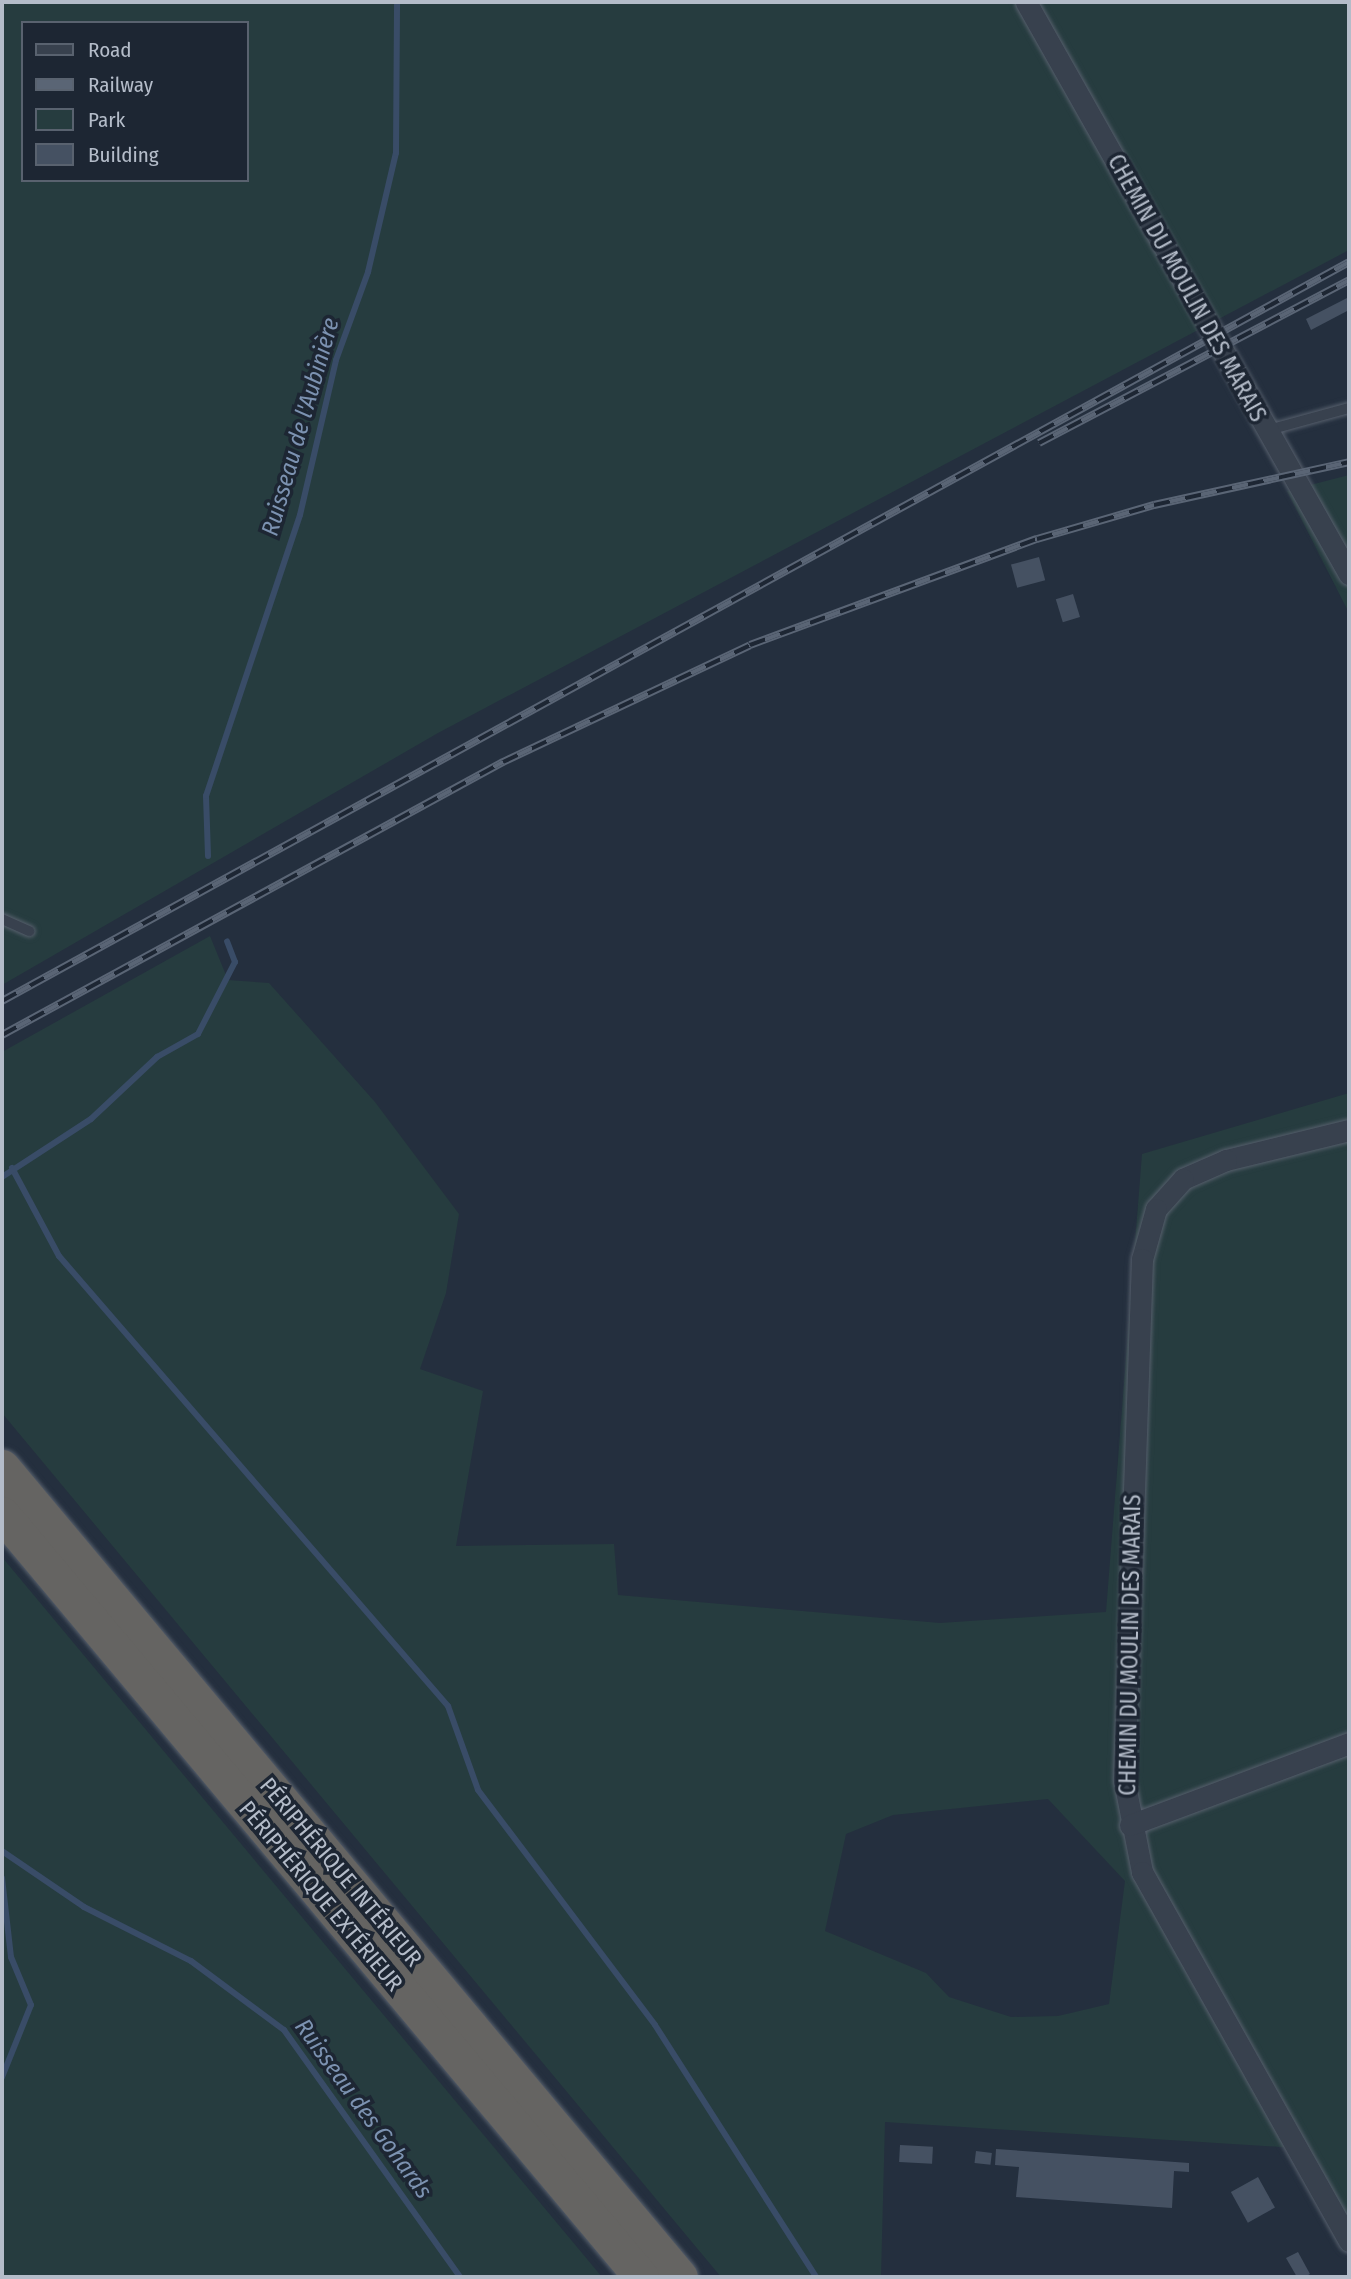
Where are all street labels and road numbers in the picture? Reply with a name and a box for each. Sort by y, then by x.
street label: CHEMIN DU MOULIN DES MARAIS [1102,150,1272,426]
street label: CHEMIN DU MOULIN DES MARAIS [1114,1494,1146,1796]
street label: PÉRIPHÉRIQUE INTÉRIEUR [254,1772,428,1972]
street label: PÉRIPHÉRIQUE EXTÉRIEUR [233,1795,409,1997]

